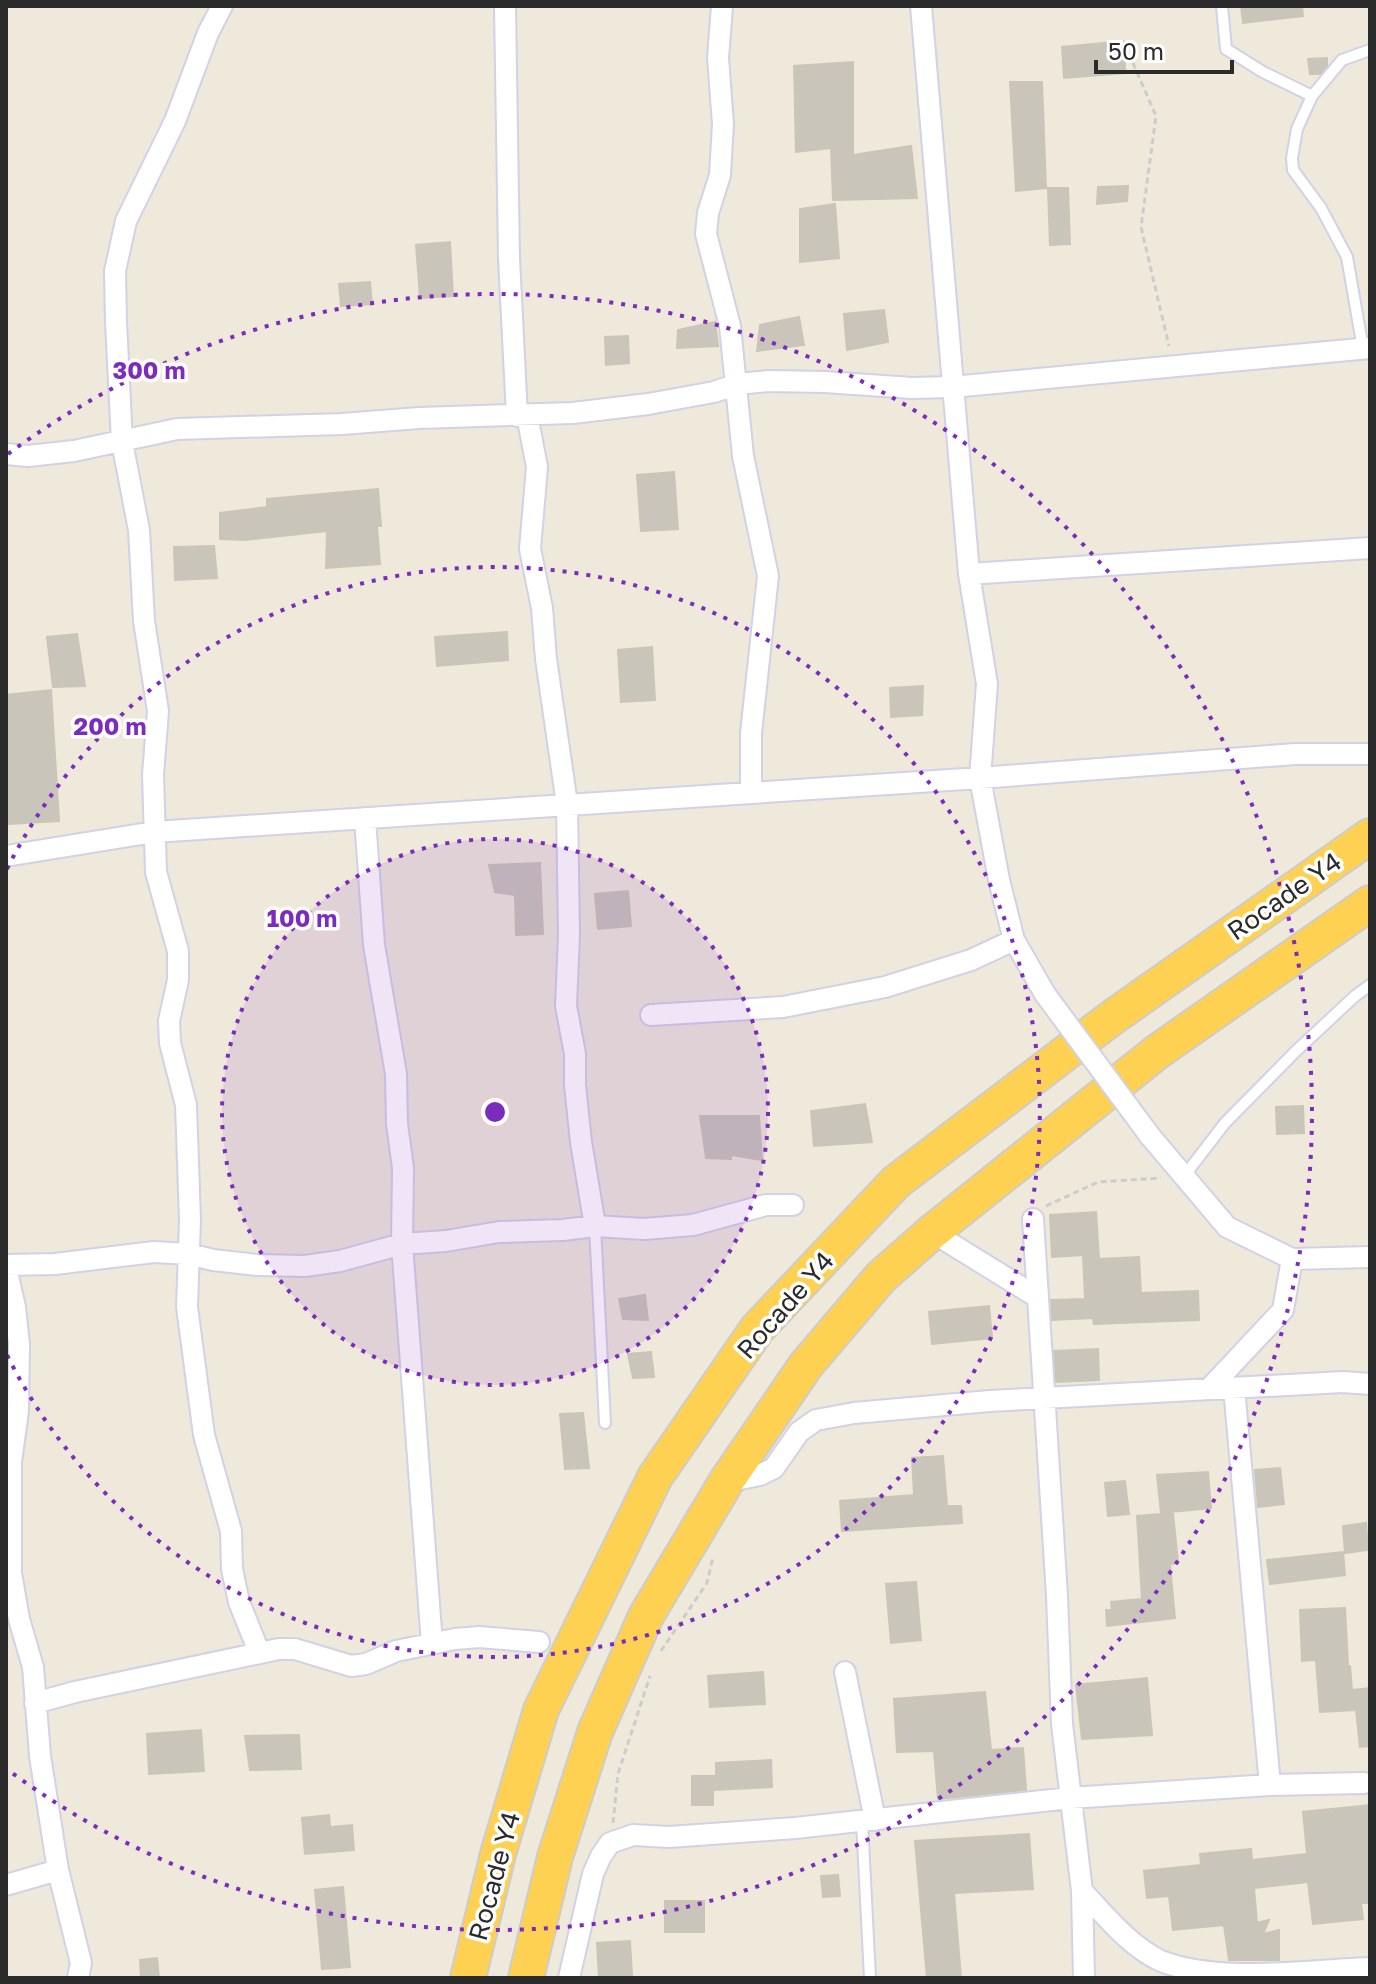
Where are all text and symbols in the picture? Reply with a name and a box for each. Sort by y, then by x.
scale bar [1096,24,1232,74]
text: 50 m [1108,36,1164,65]
text: 300 m [113,355,185,384]
text: 200 m [74,711,146,740]
street label: Rocade Y4 [1221,845,1347,947]
text: 100 m [267,903,337,932]
centre of rings [481,1098,509,1126]
street label: Rocade Y4 [730,1245,840,1365]
street label: Rocade Y4 [462,1808,526,1944]

